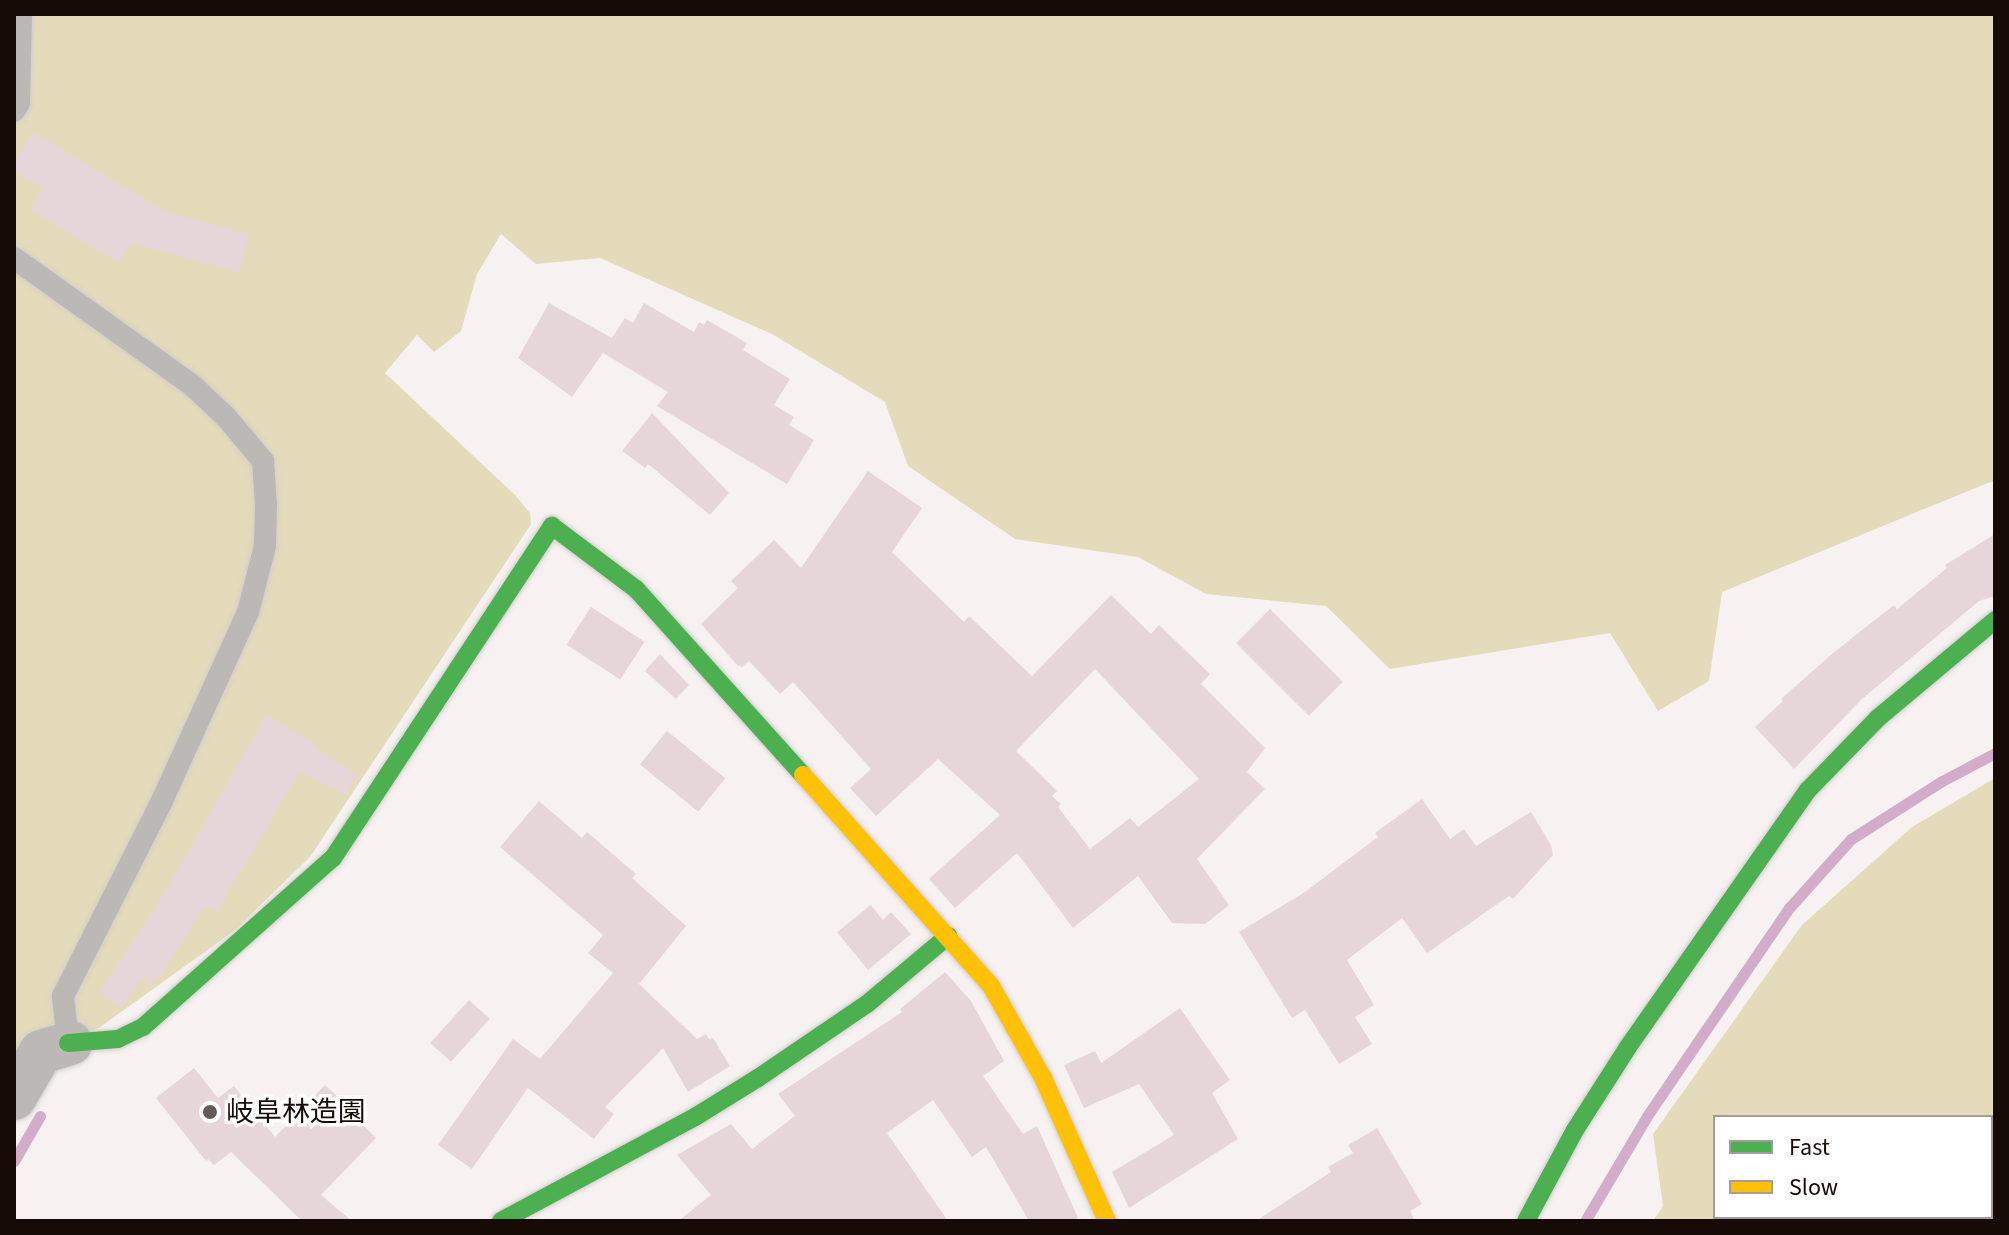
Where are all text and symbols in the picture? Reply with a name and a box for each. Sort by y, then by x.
place label: 岐阜林造園 [226,1095,366,1129]
marker: 岐阜林造園 [201,1103,219,1121]
legend [1713,1115,1993,1219]
text: Fast [1789,1130,1830,1165]
text: Slow [1789,1170,1838,1205]

